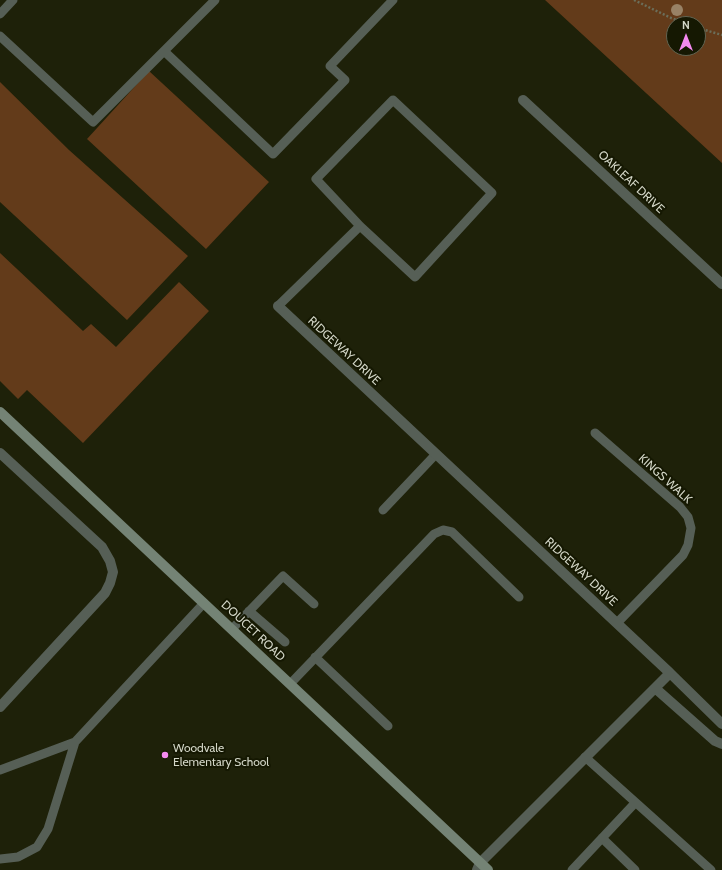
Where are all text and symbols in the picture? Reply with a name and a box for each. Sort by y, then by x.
north arrow [666,16,706,56]
text: N [682,18,690,32]
street label: OAKLEAF DRIVE [595,148,667,216]
street label: RIDGEWAY DRIVE [305,314,383,388]
street label: KINGS WALK [635,451,695,507]
street label: RIDGEWAY DRIVE [542,535,620,609]
street label: DOUCET ROAD [218,598,288,664]
place label: Woodvale Elementary School [173,741,269,769]
marker: Woodvale Elementary School [160,750,170,760]

